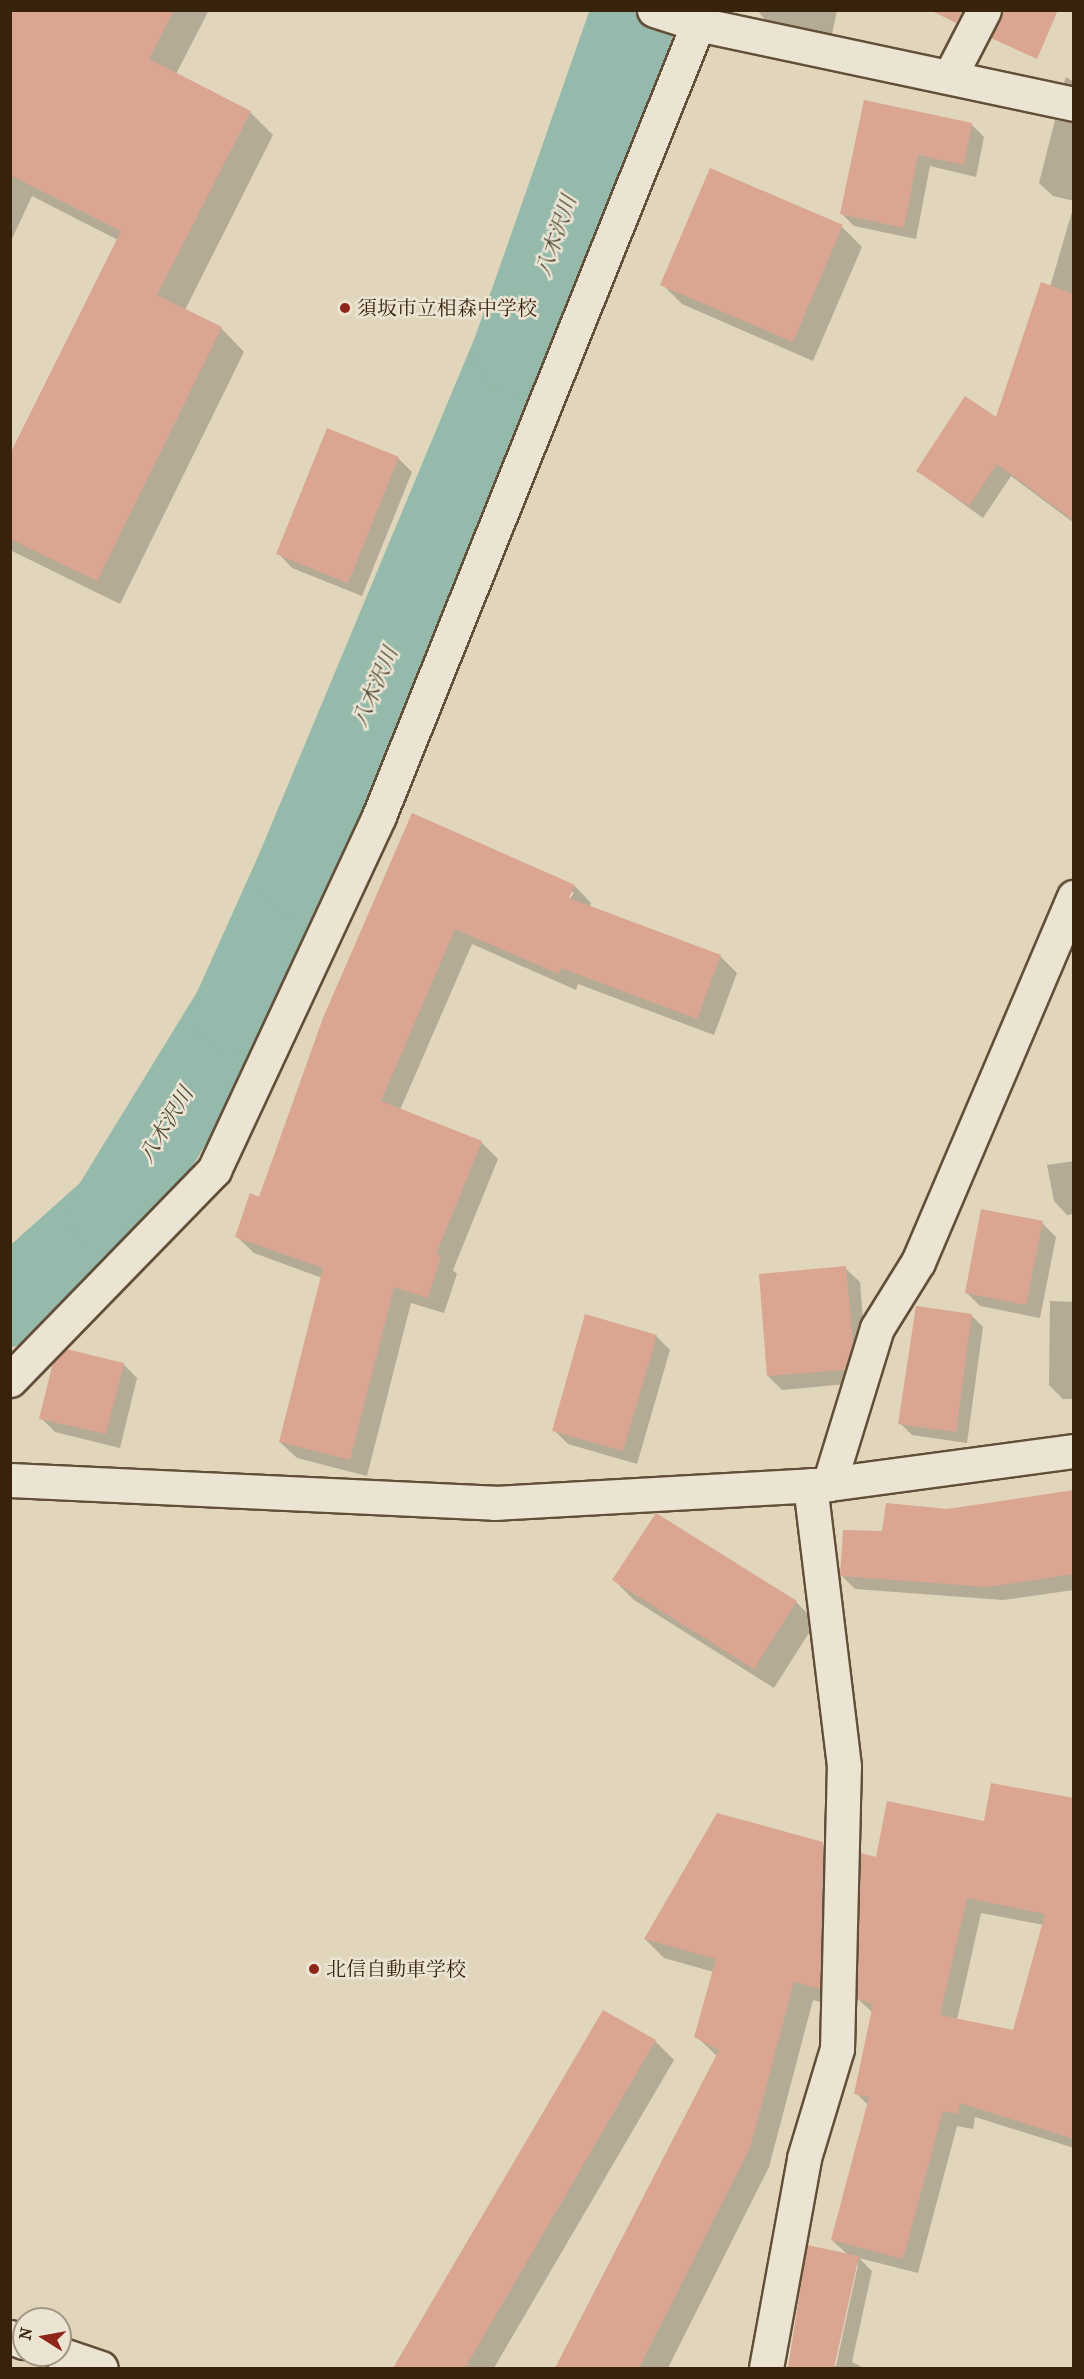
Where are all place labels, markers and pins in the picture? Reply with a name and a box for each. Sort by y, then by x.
place label: 須坂市立相森中学校 [357,296,537,320]
marker: 須坂市立相森中学校 [338,301,352,315]
place label: 北信自動車学校 [326,1957,466,1981]
marker: 北信自動車学校 [307,1962,321,1976]

